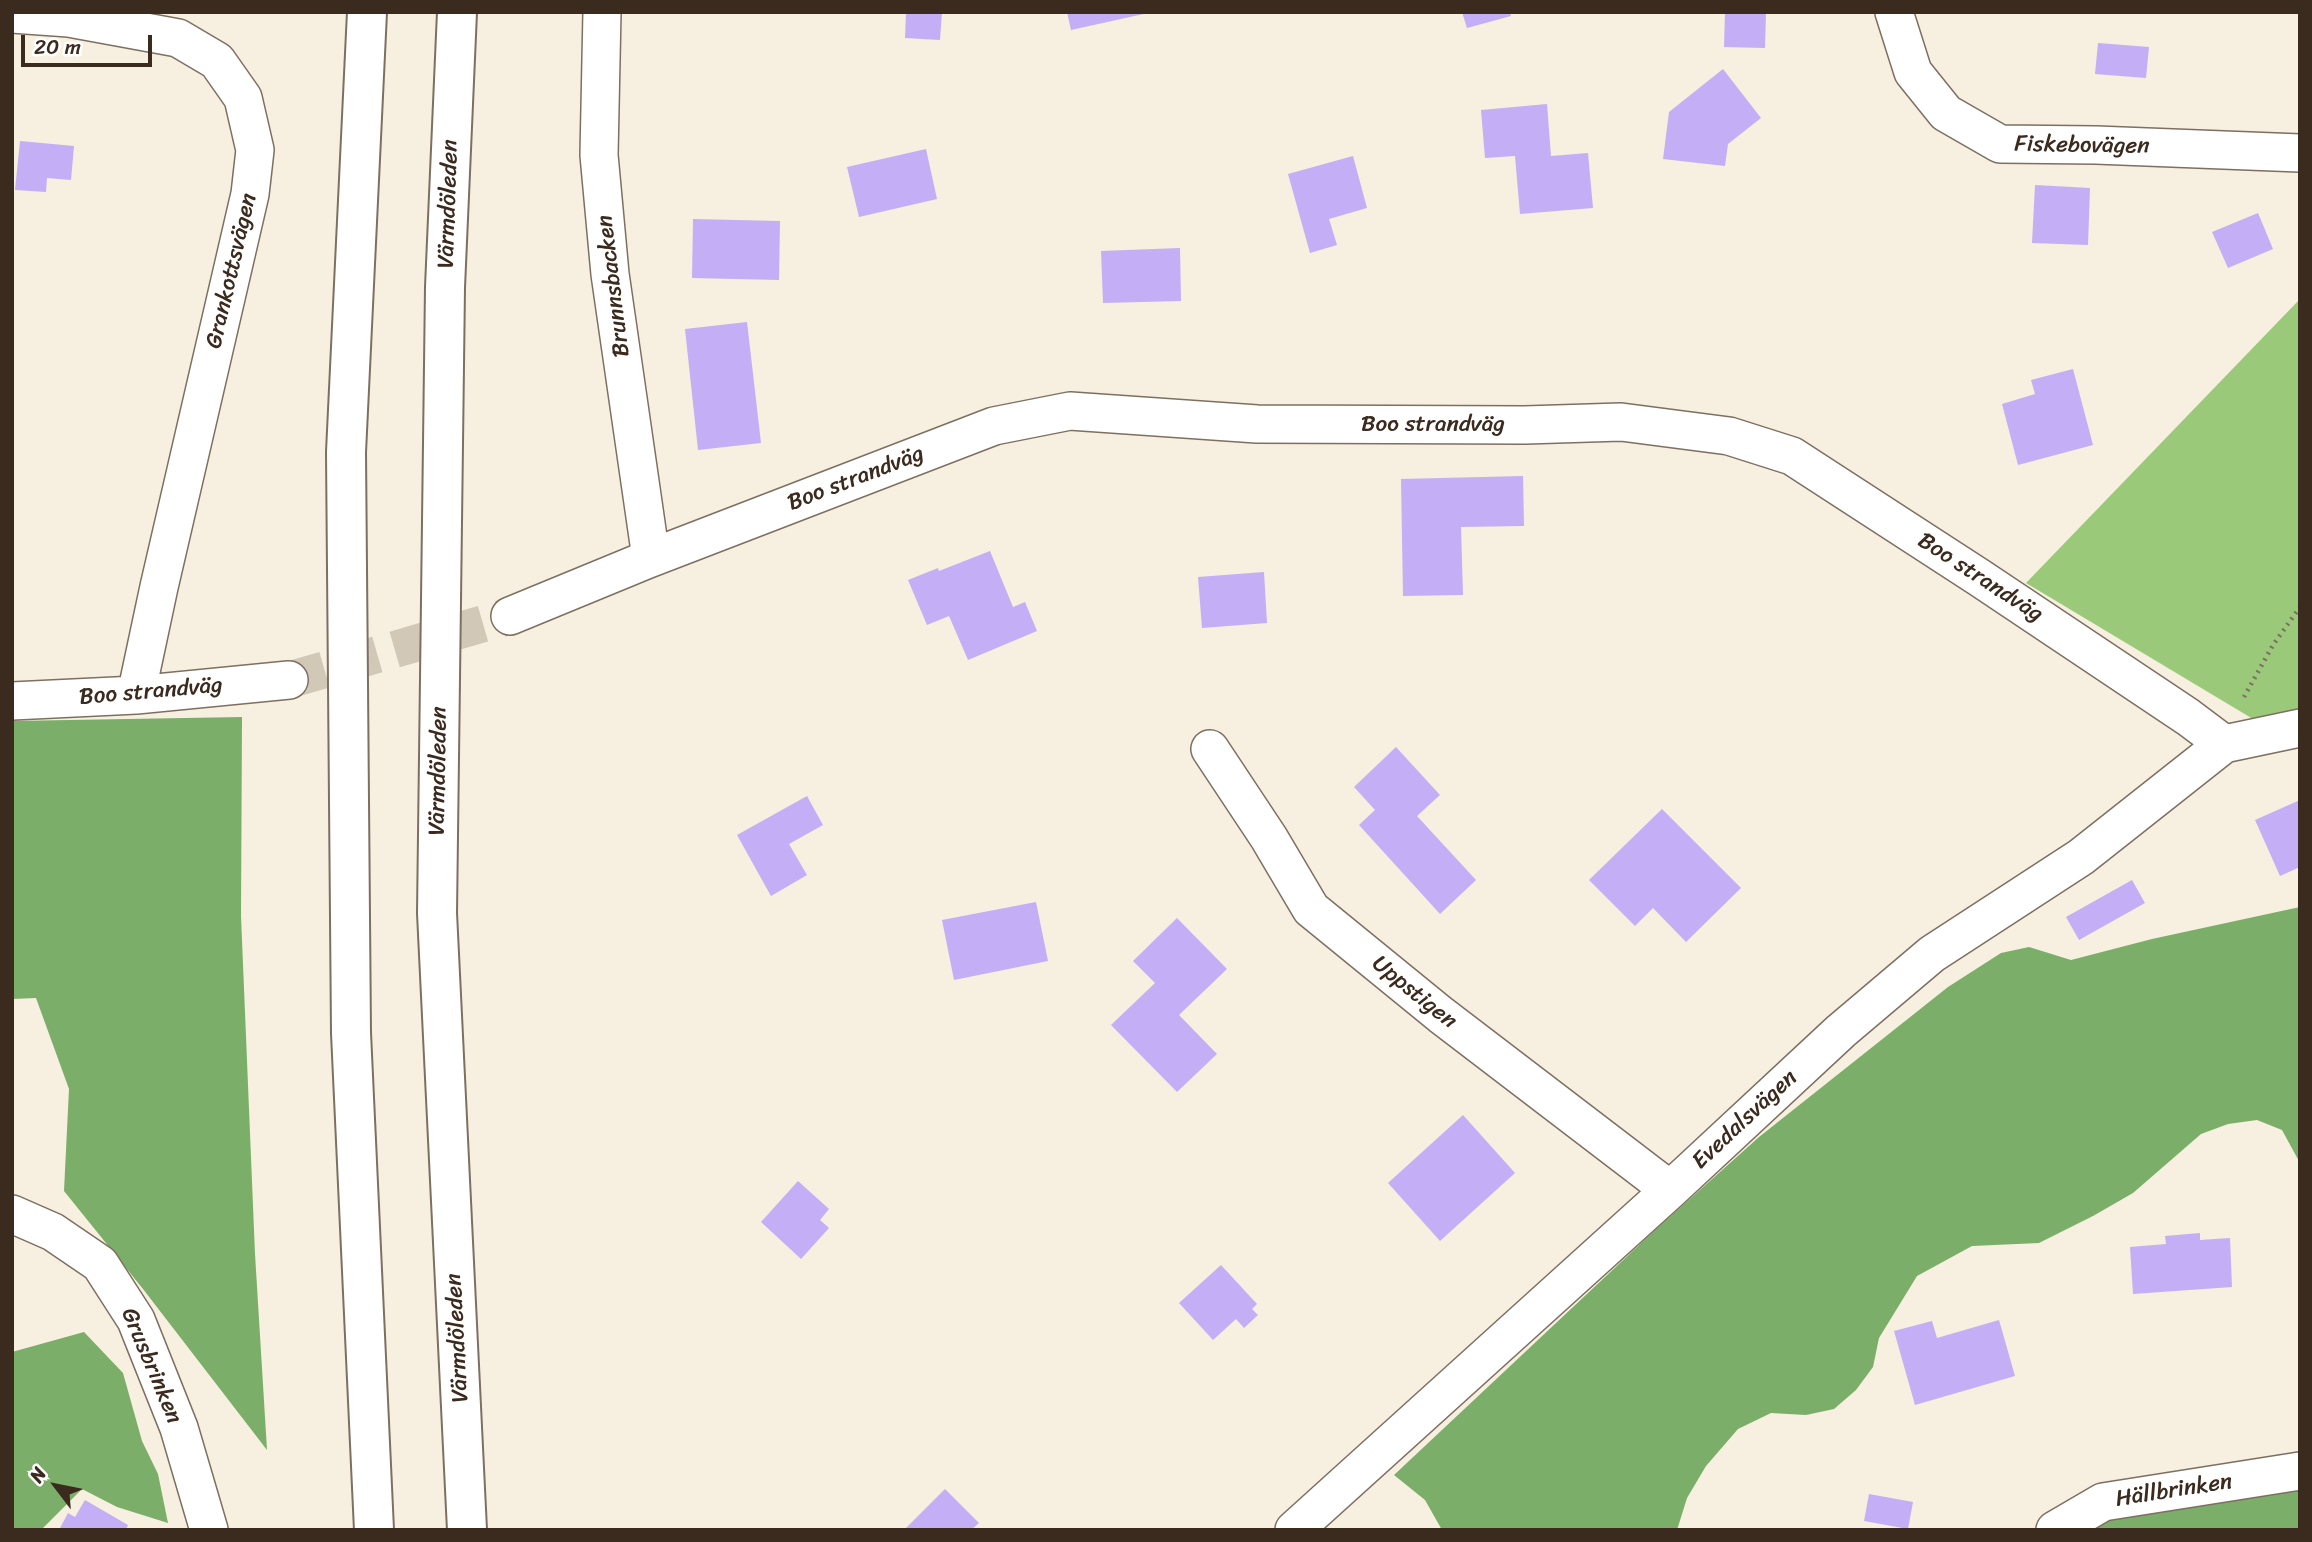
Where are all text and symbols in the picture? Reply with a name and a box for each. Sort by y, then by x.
scale bar [24,21,156,65]
text: 20 m [34,28,81,66]
street label: Fiskebovägen [2014,131,2150,161]
street label: Värmdöleden [433,139,465,269]
street label: Grankottsvägen [201,191,263,351]
street label: Brunnsbacken [592,213,636,359]
street label: Boo strandväg [1361,411,1505,439]
street label: Boo strandväg [784,440,928,518]
street label: Boo strandväg [1912,527,2048,629]
street label: Boo strandväg [78,672,224,712]
street label: Värmdöleden [424,706,454,836]
street label: Uppstigen [1366,950,1462,1036]
street label: Evedalsvägen [1687,1064,1803,1176]
street label: Värmdöleden [441,1273,475,1403]
street label: Grusbrinken [114,1304,188,1428]
north arrow [21,1451,91,1521]
text: N [20,1460,55,1489]
street label: Hällbrinken [2114,1468,2234,1514]

